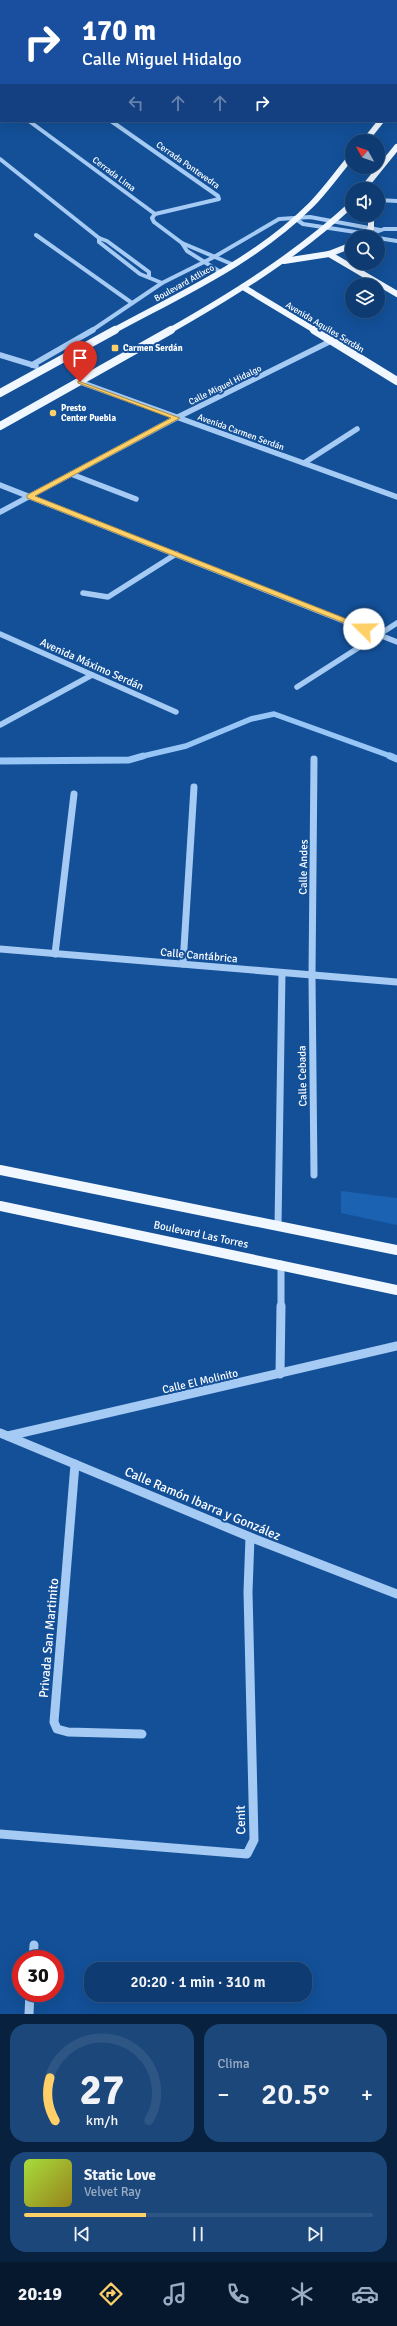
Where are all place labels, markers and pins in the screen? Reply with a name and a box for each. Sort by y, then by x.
pin [63,341,97,382]
marker: Carmen Serdán [110,343,120,353]
place label: Carmen Serdán [123,343,183,354]
place label: Presto Center Puebla [61,403,116,424]
marker: Presto Center Puebla [48,408,58,418]

